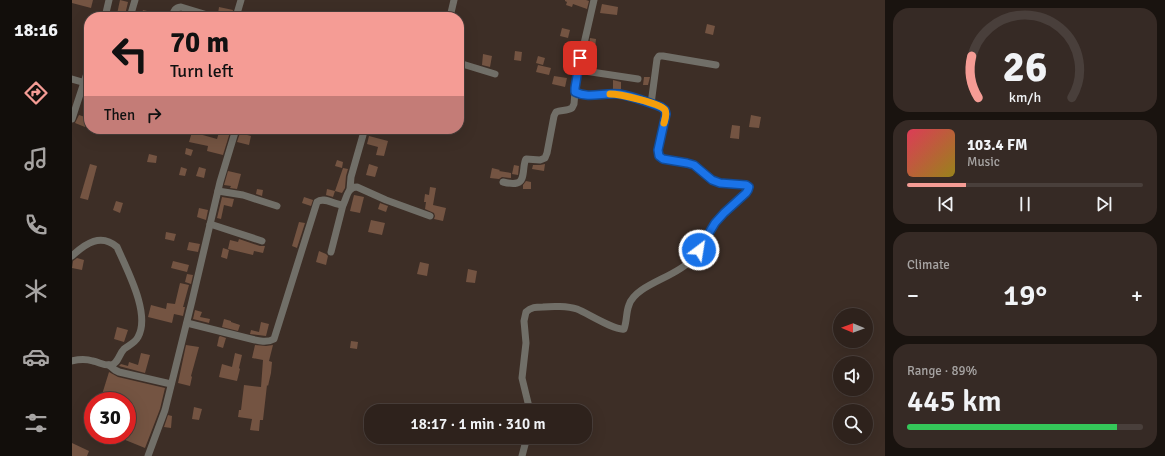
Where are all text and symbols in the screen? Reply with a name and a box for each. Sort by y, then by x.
text: 18:16 [14,19,58,41]
text: 70 m [170,26,229,60]
icon: left [104,28,156,80]
pin [563,41,597,75]
text: 26 [1003,42,1047,93]
icon: arrive [569,47,591,69]
text: Turn left [170,60,233,82]
icon: directions [22,79,50,107]
text: km/h [1009,89,1041,106]
icon: right [143,104,165,126]
text: Then [104,106,135,124]
text: 103.4 FM [967,136,1028,154]
icon: music [22,145,50,173]
text: Music [967,154,1000,170]
icon: previous [935,193,957,215]
icon: pause [1014,193,1036,215]
icon: next [1093,193,1115,215]
icon: phone [22,211,50,239]
position arrow [678,229,720,271]
text: Climate [907,257,950,273]
icon: climate [22,277,50,305]
text: 19° [1003,277,1047,314]
text: − [907,282,919,309]
text: + [1131,282,1143,309]
north arrow [833,308,873,348]
map controls [833,308,873,444]
icon: car [22,343,50,371]
button: sound [833,356,873,396]
text: Range · 89% [907,363,977,379]
text: 445 km [907,383,1002,420]
speed limit sign: 30 [84,392,136,444]
button: search [833,404,873,444]
icon: filters [22,409,50,437]
text: 18:17 · 1 min · 310 m [411,415,545,433]

